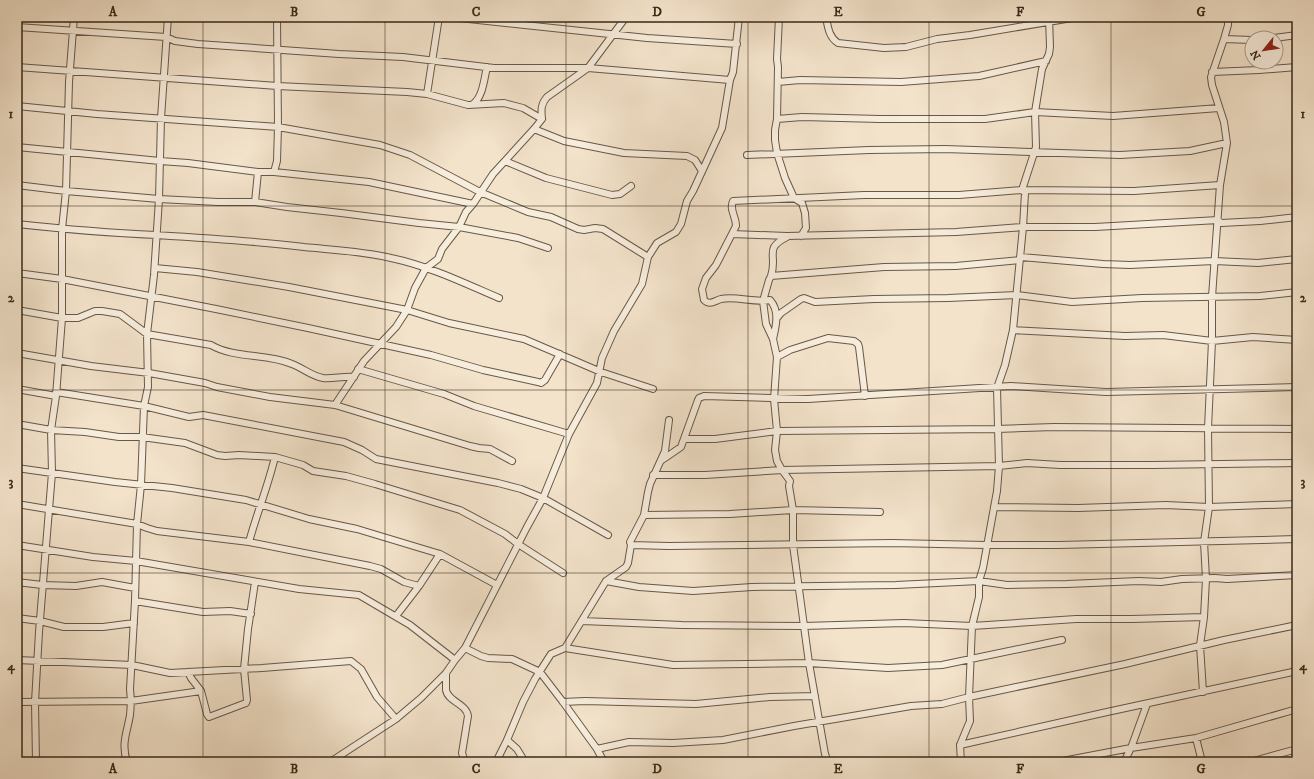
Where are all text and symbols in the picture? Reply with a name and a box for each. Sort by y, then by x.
text: A [108,4,118,20]
text: B [290,4,298,20]
text: C [472,4,481,20]
text: D [652,4,662,20]
text: E [833,4,843,20]
text: F [1016,4,1025,20]
text: G [1196,4,1206,20]
north arrow [1244,30,1284,70]
text: N [1248,47,1265,62]
text: 1 [9,106,14,122]
text: 1 [1301,106,1306,122]
text: 2 [8,290,15,306]
text: 2 [1300,290,1307,306]
text: 3 [9,474,14,490]
text: 3 [1301,474,1306,490]
text: 4 [6,658,15,675]
text: 4 [1298,658,1307,675]
text: A [108,761,118,777]
text: B [290,761,298,777]
text: C [472,761,481,777]
text: D [652,761,662,777]
text: E [833,761,843,777]
text: F [1016,761,1025,777]
text: G [1196,761,1206,777]

